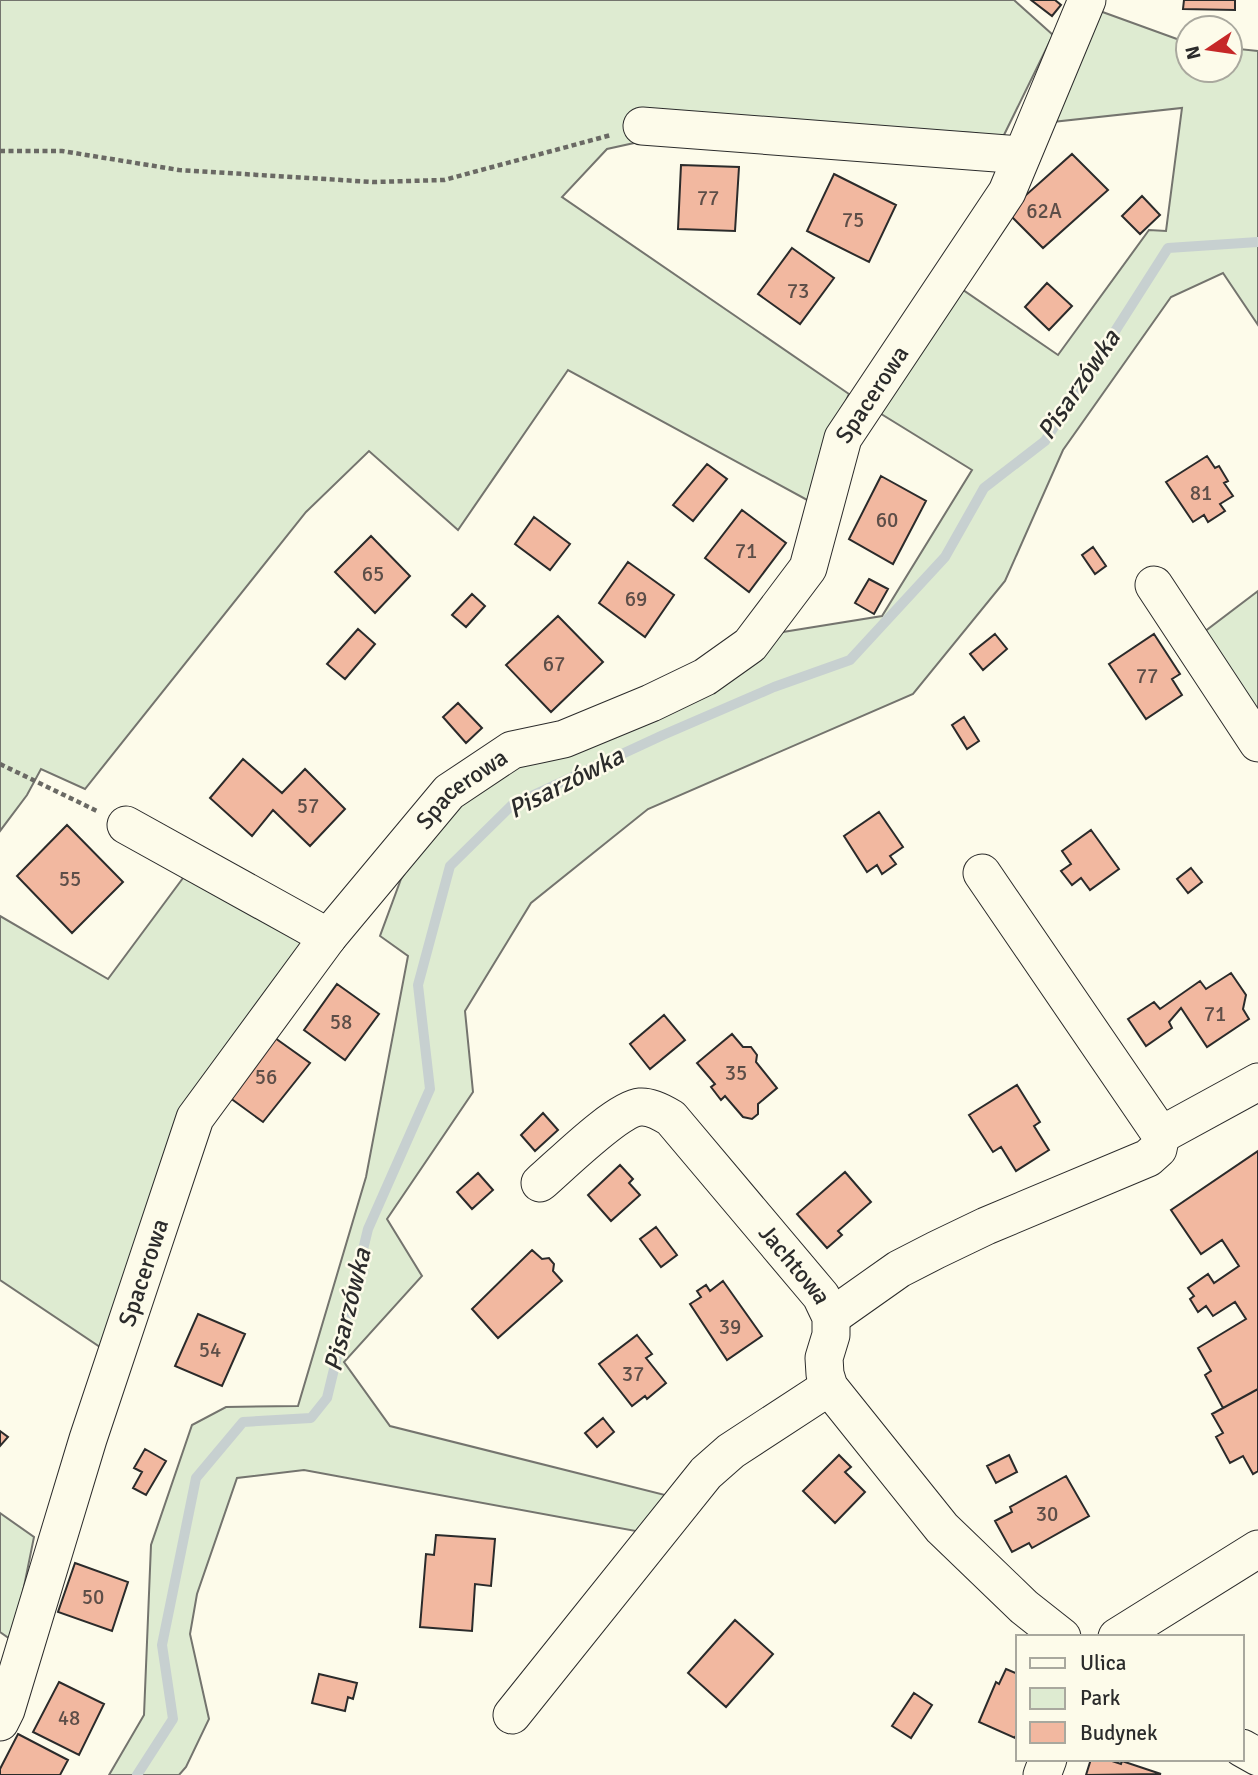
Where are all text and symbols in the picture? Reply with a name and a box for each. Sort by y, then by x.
north arrow [1174,14,1244,84]
text: N [1180,43,1207,62]
house number: 77 [697,185,719,211]
house number: 62A [1026,198,1062,224]
house number: 75 [842,207,864,233]
house number: 73 [787,278,809,304]
water label: Pisarzówka [1031,323,1128,446]
street label: Spacerowa [829,340,915,449]
house number: 81 [1190,480,1212,506]
house number: 60 [876,507,898,533]
house number: 71 [735,538,757,564]
house number: 65 [362,561,384,587]
house number: 69 [625,586,647,612]
house number: 67 [543,651,565,677]
house number: 77 [1136,663,1158,689]
water label: Pisarzówka [503,740,630,826]
street label: Spacerowa [409,742,513,835]
house number: 57 [297,793,319,819]
house number: 55 [59,866,81,892]
house number: 71 [1204,1001,1226,1027]
house number: 58 [330,1009,352,1035]
house number: 35 [725,1060,747,1086]
house number: 56 [255,1064,277,1090]
street label: Spacerowa [112,1215,175,1330]
street label: Jachtowa [752,1218,838,1309]
water label: Pisarzówka [317,1244,379,1375]
house number: 39 [719,1314,741,1340]
house number: 54 [199,1337,221,1363]
house number: 37 [622,1361,644,1387]
house number: 30 [1036,1501,1058,1527]
house number: 50 [82,1584,104,1610]
legend [1016,1635,1244,1761]
text: Ulica [1080,1650,1126,1676]
text: Park [1080,1685,1121,1711]
house number: 48 [58,1705,80,1731]
text: Budynek [1080,1720,1158,1746]

